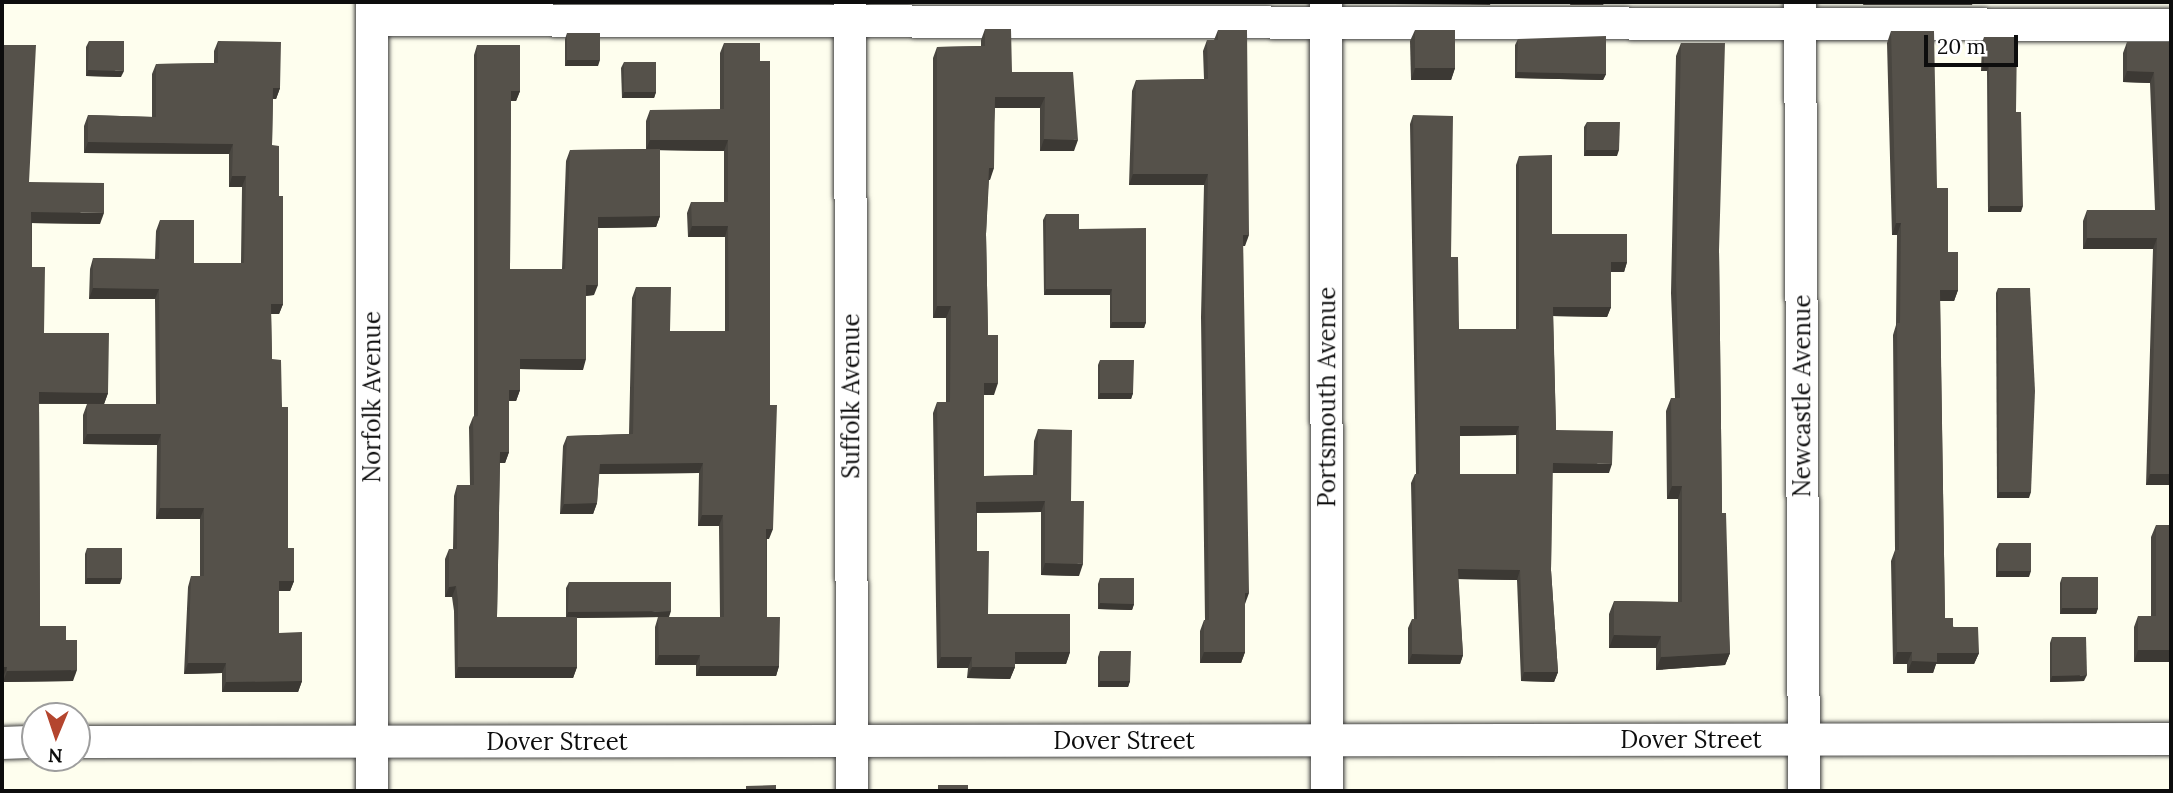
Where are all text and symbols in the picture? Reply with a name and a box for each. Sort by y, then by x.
scale bar [1928,21,2022,65]
text: 20 m [1937,33,1986,60]
street label: Portsmouth Avenue [1313,287,1341,507]
street label: Newcastle Avenue [1788,295,1816,497]
street label: Norfolk Avenue [358,311,386,483]
street label: Suffolk Avenue [837,313,865,479]
north arrow [21,702,91,772]
street label: Dover Street [1620,726,1762,754]
street label: Dover Street [1053,727,1195,755]
street label: Dover Street [486,728,628,756]
text: N [48,744,63,768]

